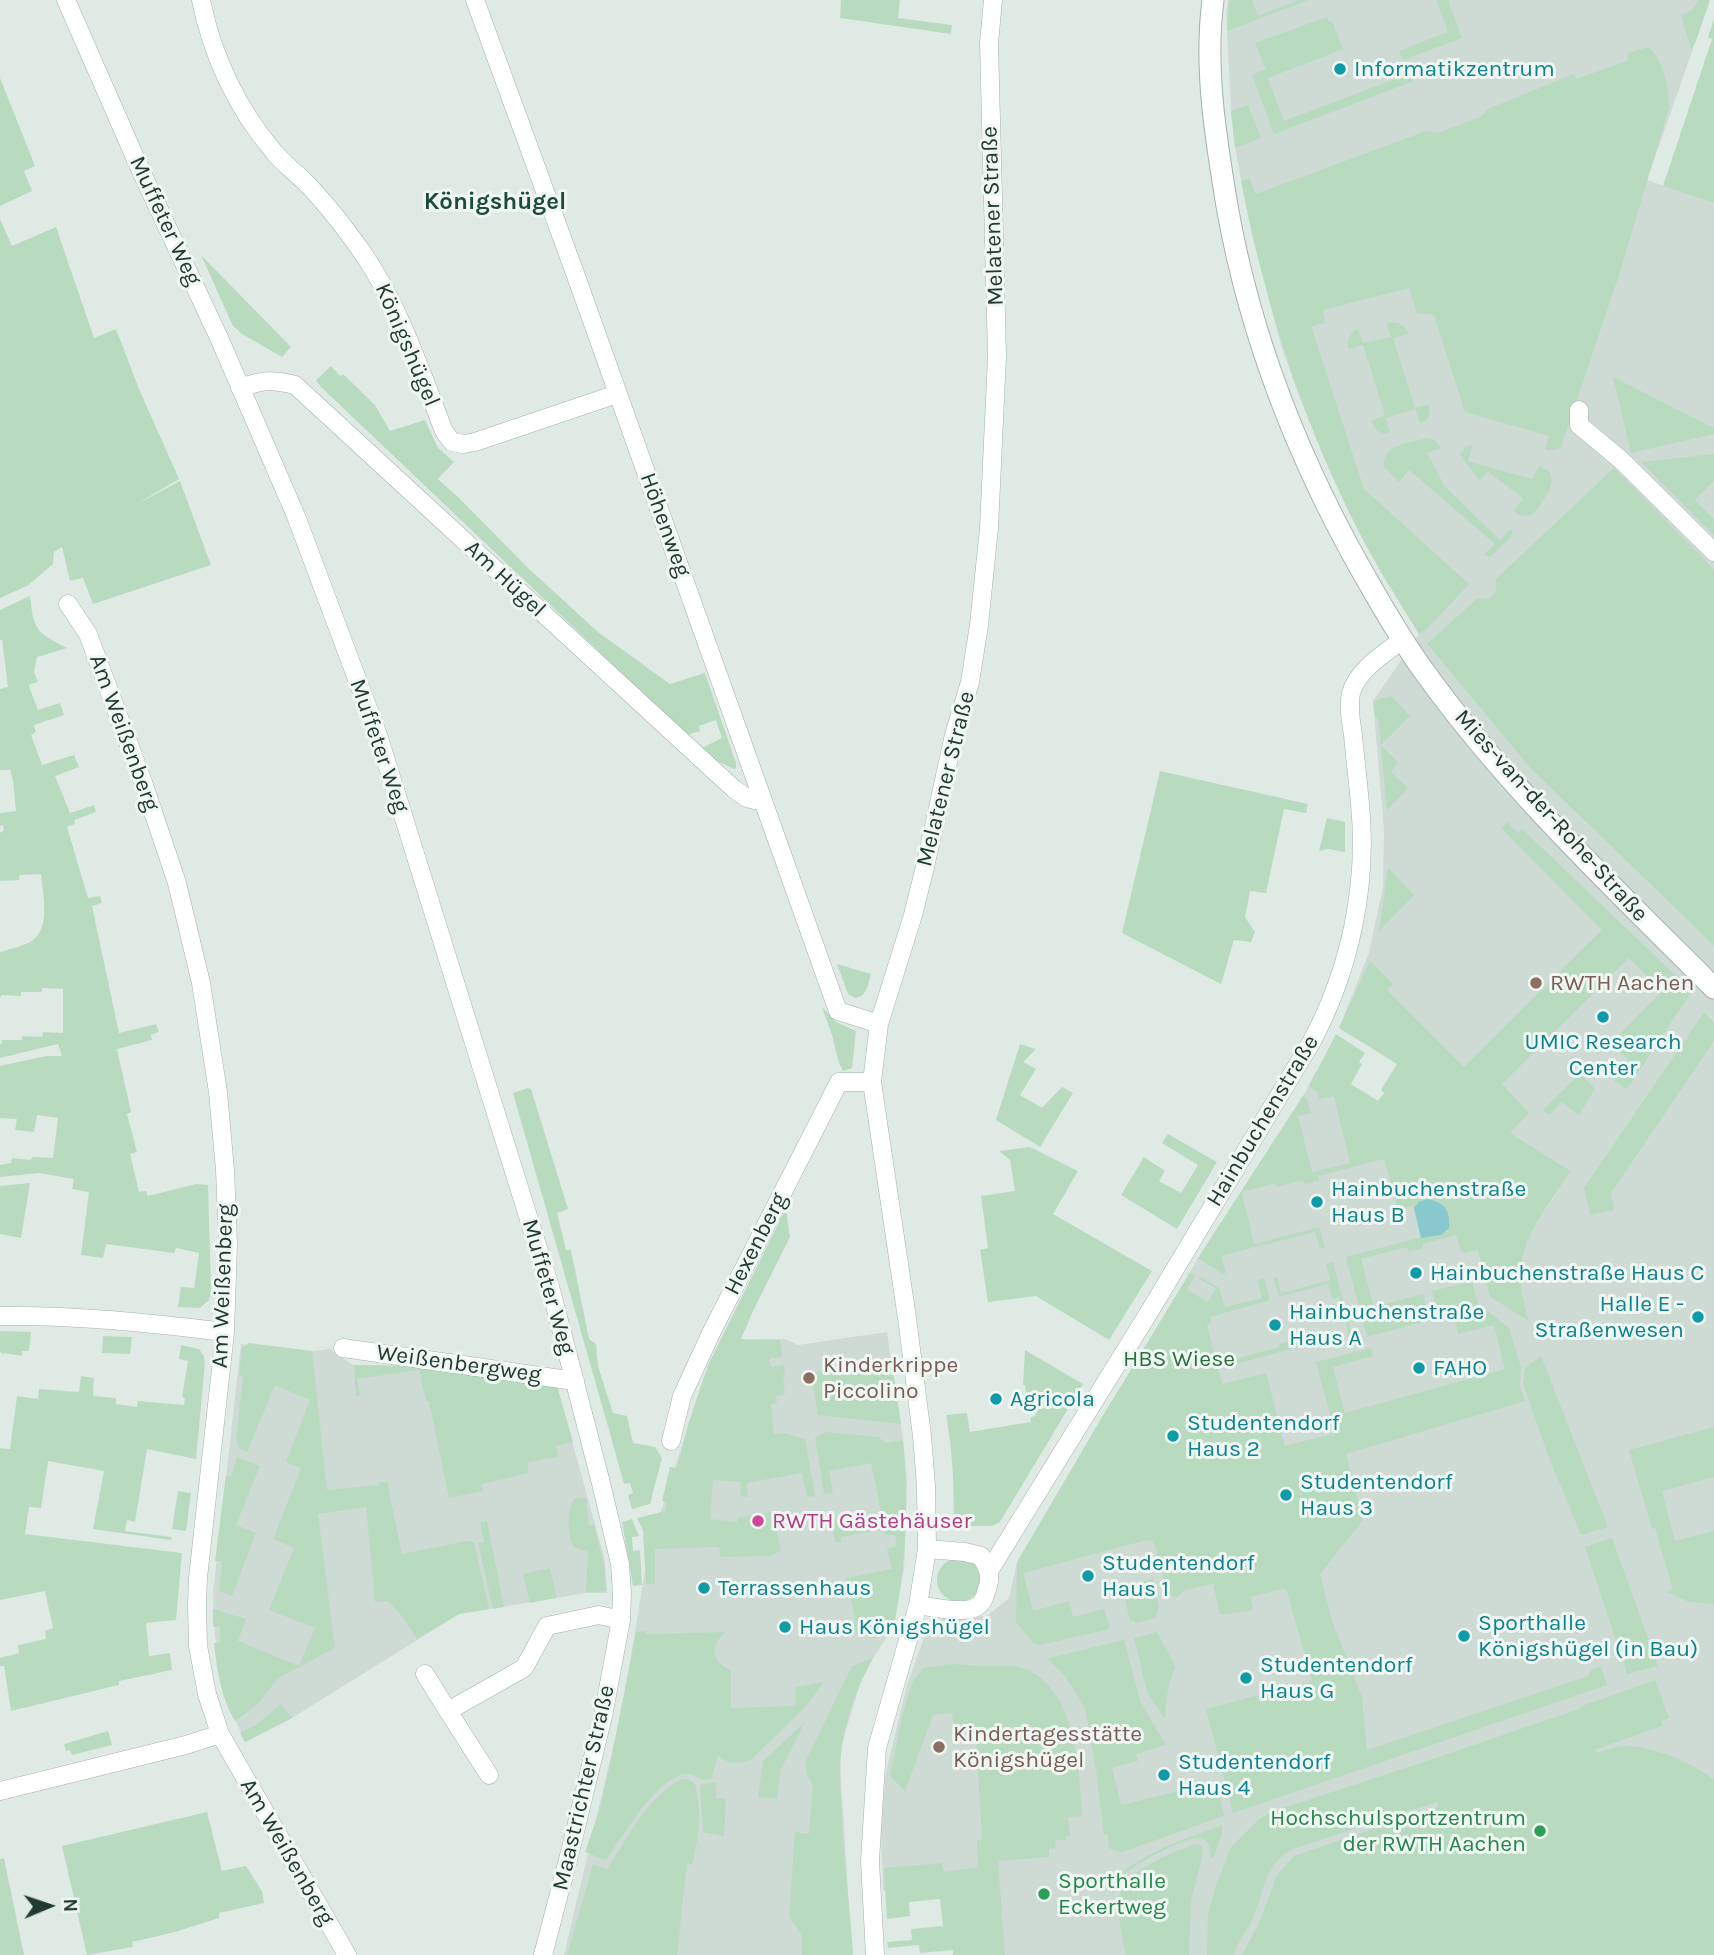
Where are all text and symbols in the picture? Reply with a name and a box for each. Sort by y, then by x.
place label: Informatikzentrum [1354,55,1555,83]
marker: Informatikzentrum [1332,61,1348,77]
street label: Melatener Straße [976,126,1010,306]
street label: Muffeter Weg [123,152,207,290]
district label: Königshügel [424,188,566,216]
street label: Königshügel [369,279,445,411]
street label: Höhenweg [633,469,697,581]
street label: Am Hügel [459,535,551,623]
street label: Am Weißenberg [83,651,165,815]
street label: Muffeter Weg [343,675,415,817]
street label: Melatener Straße [911,688,981,870]
street label: Mies-van-der-Rohe-Straße [1448,704,1654,928]
place label: RWTH Aachen [1550,969,1694,997]
marker: RWTH Aachen [1528,975,1544,991]
marker: UMIC Research Center [1595,1009,1611,1025]
place label: UMIC Research Center [1524,1028,1682,1082]
street label: Hainbuchenstraße [1201,1030,1325,1212]
place label: Hainbuchenstraße Haus B [1331,1175,1526,1229]
street label: Hexenberg [719,1188,793,1300]
marker: Hainbuchenstraße Haus B [1309,1194,1325,1210]
street label: Am Weißenberg [206,1203,240,1369]
street label: Muffeter Weg [515,1216,581,1358]
place label: Hainbuchenstraße Haus C [1430,1259,1704,1287]
marker: Hainbuchenstraße Haus C [1408,1265,1424,1281]
place label: Halle E - Straßenwesen [1534,1290,1684,1344]
place label: Hainbuchenstraße Haus A [1289,1298,1484,1352]
marker: Halle E - Straßenwesen [1690,1309,1706,1325]
marker: Hainbuchenstraße Haus A [1267,1317,1283,1333]
street label: Weißenbergweg [375,1339,543,1389]
park label: HBS Wiese [1123,1345,1235,1373]
place label: Kinderkrippe Piccolino [823,1351,958,1405]
place label: FAHO [1433,1354,1487,1382]
marker: FAHO [1411,1360,1427,1376]
marker: Kinderkrippe Piccolino [801,1370,817,1386]
place label: Agricola [1010,1385,1095,1413]
marker: Agricola [988,1391,1004,1407]
place label: Studentendorf Haus 2 [1187,1409,1340,1463]
marker: Studentendorf Haus 2 [1165,1428,1181,1444]
place label: Studentendorf Haus 3 [1300,1468,1453,1522]
marker: Studentendorf Haus 3 [1278,1487,1294,1503]
place label: RWTH Gästehäuser [772,1507,972,1535]
marker: RWTH Gästehäuser [750,1513,766,1529]
place label: Studentendorf Haus 1 [1102,1549,1255,1603]
marker: Studentendorf Haus 1 [1080,1568,1096,1584]
place label: Terrassenhaus [718,1574,871,1602]
marker: Terrassenhaus [696,1580,712,1596]
place label: Sporthalle Königshügel (in Bau) [1478,1609,1698,1663]
place label: Haus Königshügel [799,1613,990,1641]
marker: Haus Königshügel [777,1619,793,1635]
marker: Sporthalle Königshügel (in Bau) [1456,1628,1472,1644]
place label: Studentendorf Haus G [1260,1651,1413,1705]
marker: Studentendorf Haus G [1238,1670,1254,1686]
street label: Maastrichter Straße [547,1683,621,1893]
place label: Kindertagesstätte Königshügel [953,1720,1142,1774]
marker: Kindertagesstätte Königshügel [931,1739,947,1755]
place label: Studentendorf Haus 4 [1178,1748,1331,1802]
marker: Studentendorf Haus 4 [1156,1767,1172,1783]
street label: Am Weißenberg [234,1774,340,1930]
place label: Hochschulsportzentrum der RWTH Aachen [1270,1804,1526,1858]
marker: Hochschulsportzentrum der RWTH Aachen [1532,1823,1548,1839]
place label: Sporthalle Eckertweg [1058,1867,1166,1921]
north arrow [14,1871,84,1941]
marker: Sporthalle Eckertweg [1036,1886,1052,1902]
text: N [59,1898,81,1912]

